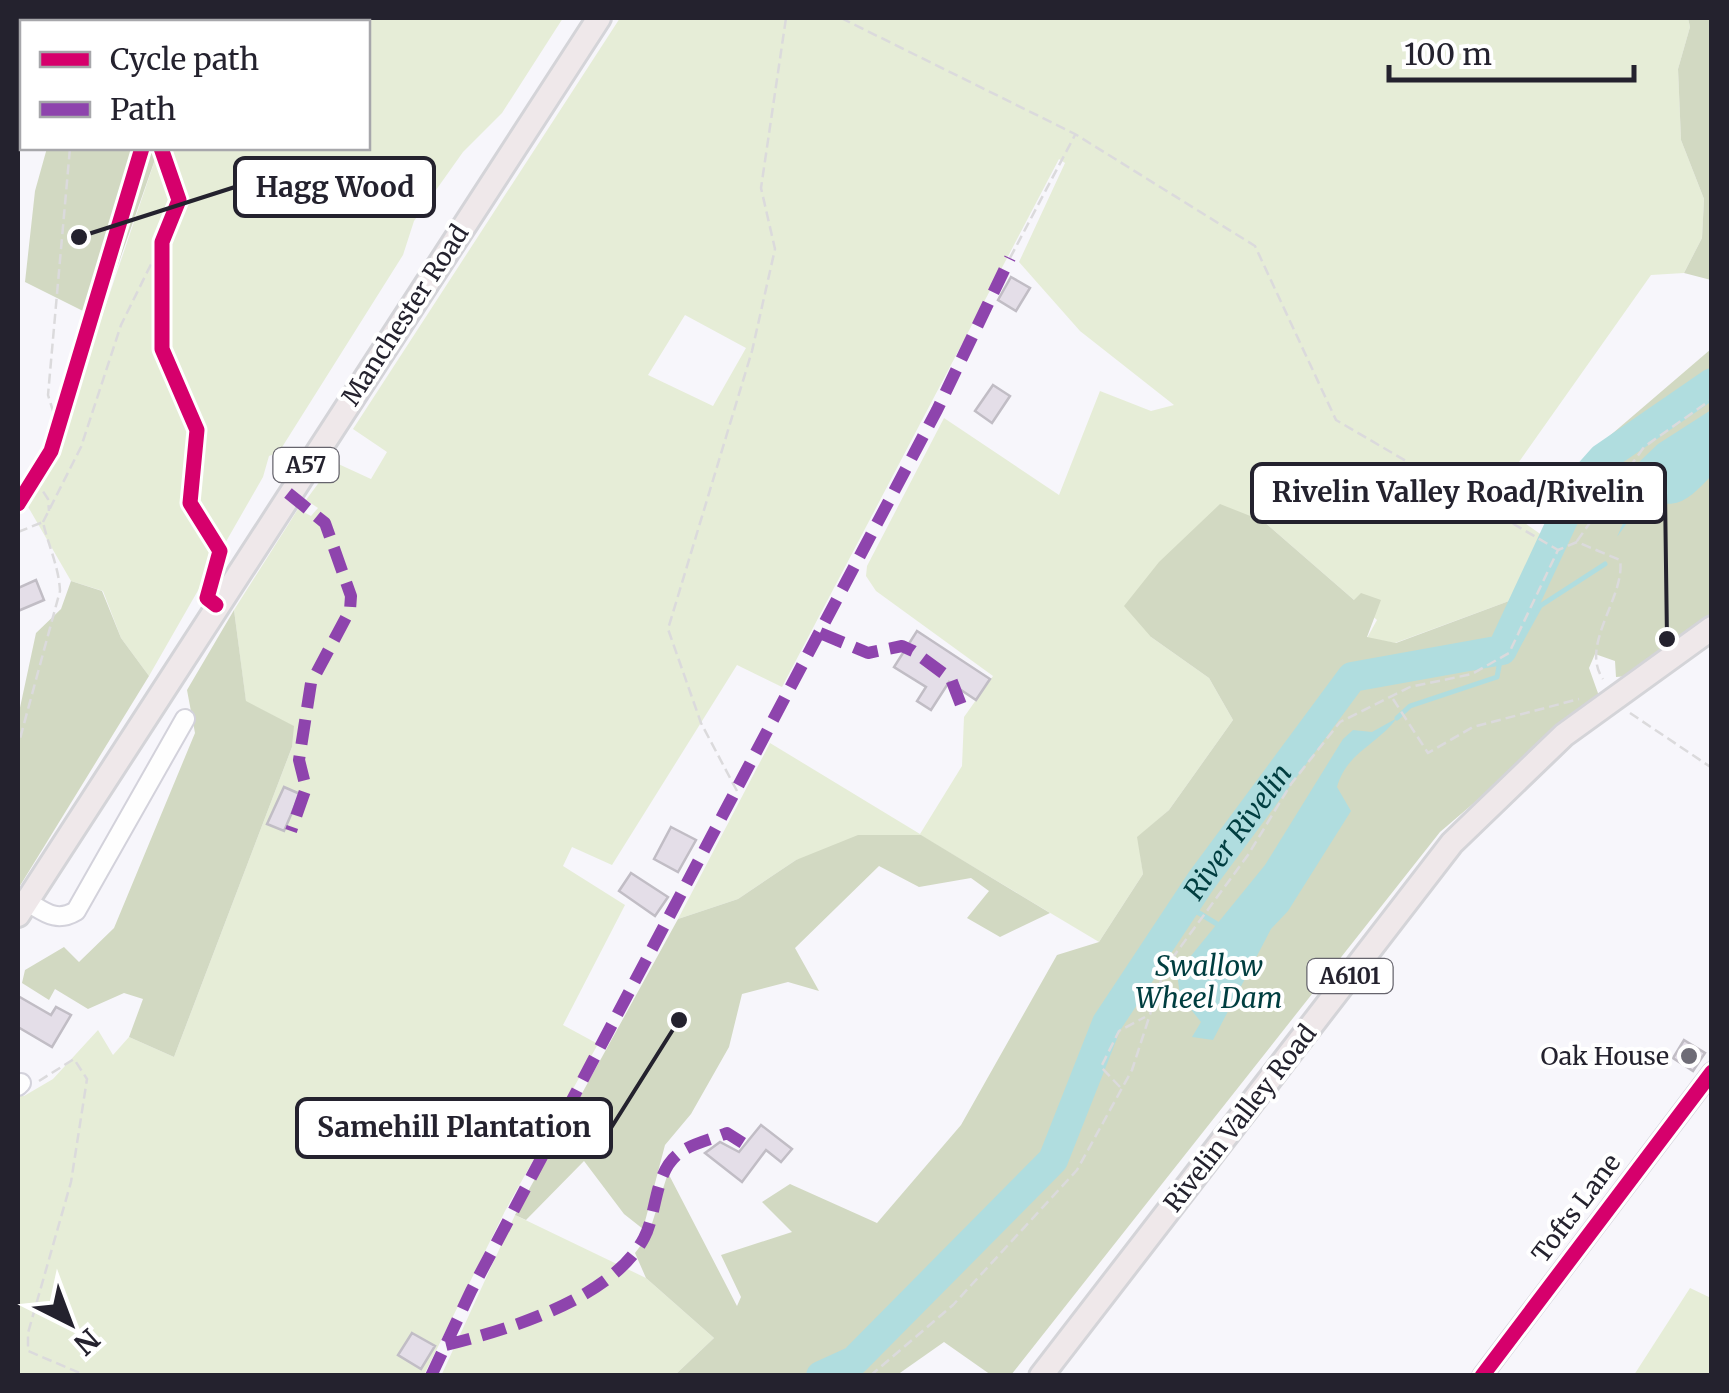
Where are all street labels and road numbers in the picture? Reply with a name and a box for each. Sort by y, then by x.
street label: Manchester Road [335,219,475,411]
road number: A57 [274,448,338,482]
road number: A6101 [1308,959,1392,993]
street label: Rivelin Valley Road [1157,1018,1323,1218]
street label: Tofts Lane [1525,1147,1627,1269]

